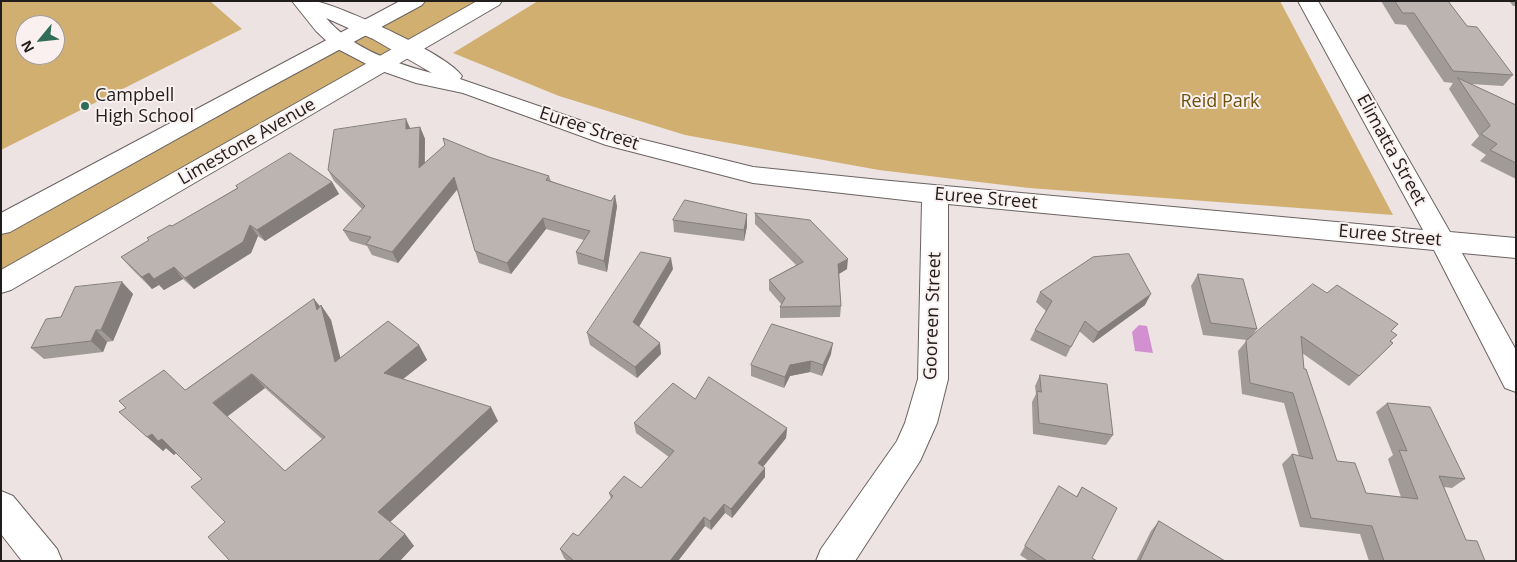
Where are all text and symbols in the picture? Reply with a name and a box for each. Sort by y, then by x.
north arrow [15,15,65,65]
text: N [16,37,38,56]
place label: Campbell High School [95,85,194,128]
park label: Reid Park [1180,91,1260,113]
street label: Elimatta Street [1352,91,1430,209]
street label: Limestone Avenue [174,94,320,190]
marker: Campbell High School [79,100,91,112]
street label: Euree Street [536,103,642,155]
street label: Euree Street [933,184,1039,214]
street label: Euree Street [1337,221,1443,251]
street label: Gooreen Street [920,252,946,380]

